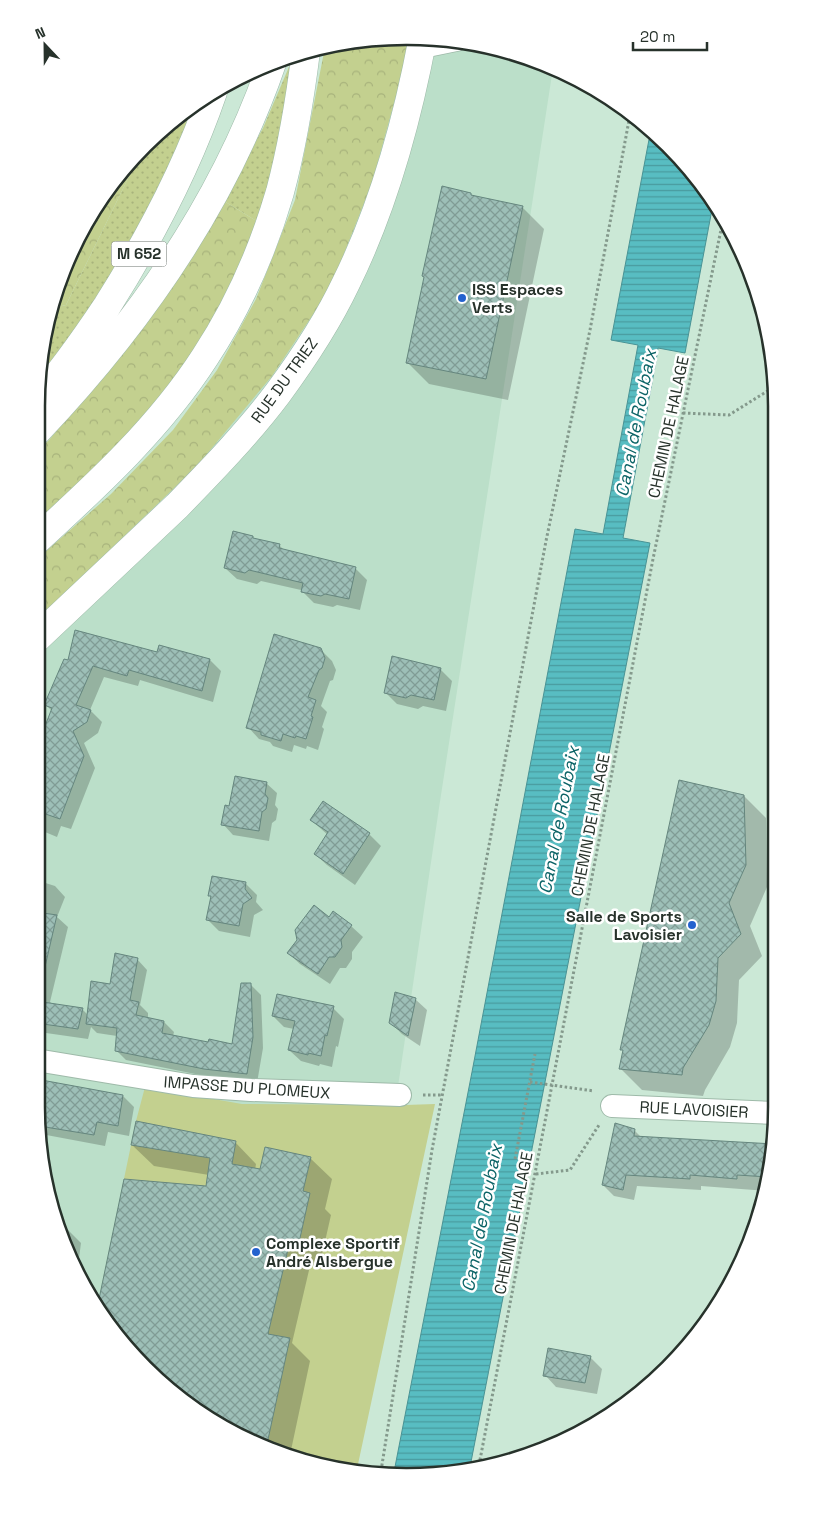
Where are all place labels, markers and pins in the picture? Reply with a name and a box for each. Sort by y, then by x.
place label: ISS Espaces Verts [472,279,563,318]
marker: ISS Espaces Verts [456,292,468,304]
place label: Salle de Sports Lavoisier [566,906,682,945]
marker: Salle de Sports Lavoisier [686,919,698,931]
place label: Complexe Sportif André Alsbergue [266,1233,400,1272]
marker: Complexe Sportif André Alsbergue [250,1246,262,1258]

